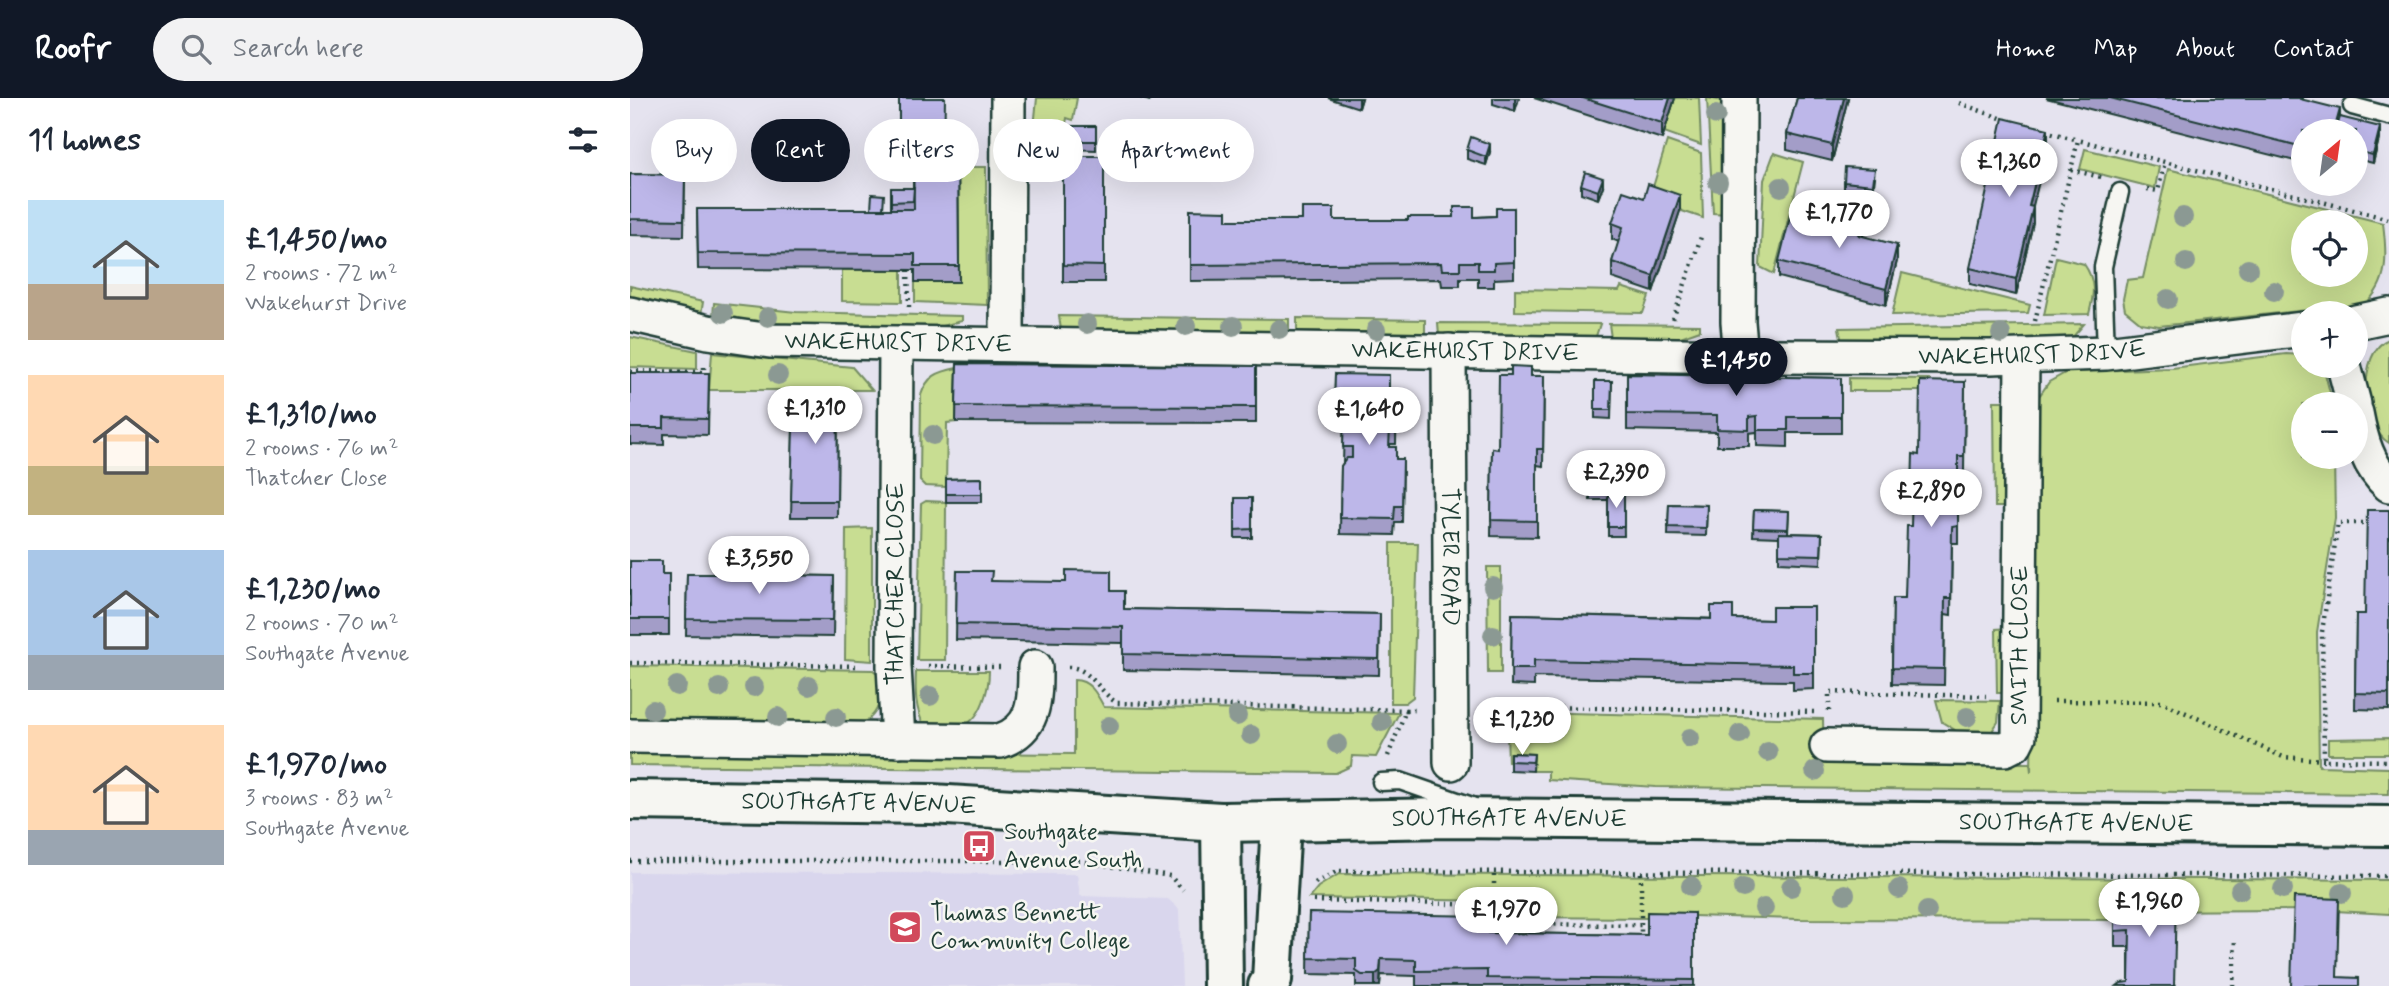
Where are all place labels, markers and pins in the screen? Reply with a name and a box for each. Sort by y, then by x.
pin: £1,360 [1952,140,2066,199]
pin: £1,770 [1782,190,1896,250]
pin: £1,450 [1679,338,1793,398]
pin: £1,310 [758,386,872,446]
pin: £1,640 [1312,388,1426,447]
pin: £2,390 [1559,450,1673,510]
pin: £2,890 [1874,470,1988,529]
pin: £3,550 [702,536,816,596]
pin: £1,230 [1465,698,1579,757]
place label: Southgate Avenue South [1004,817,1142,876]
bus stop icon: Southgate Avenue South [960,827,998,865]
pin: £1,960 [2092,880,2206,939]
pin: £1,970 [1449,888,1563,947]
place label: Thomas Bennett Community College [930,898,1130,957]
school or university icon: Thomas Bennett Community College [886,908,924,946]

